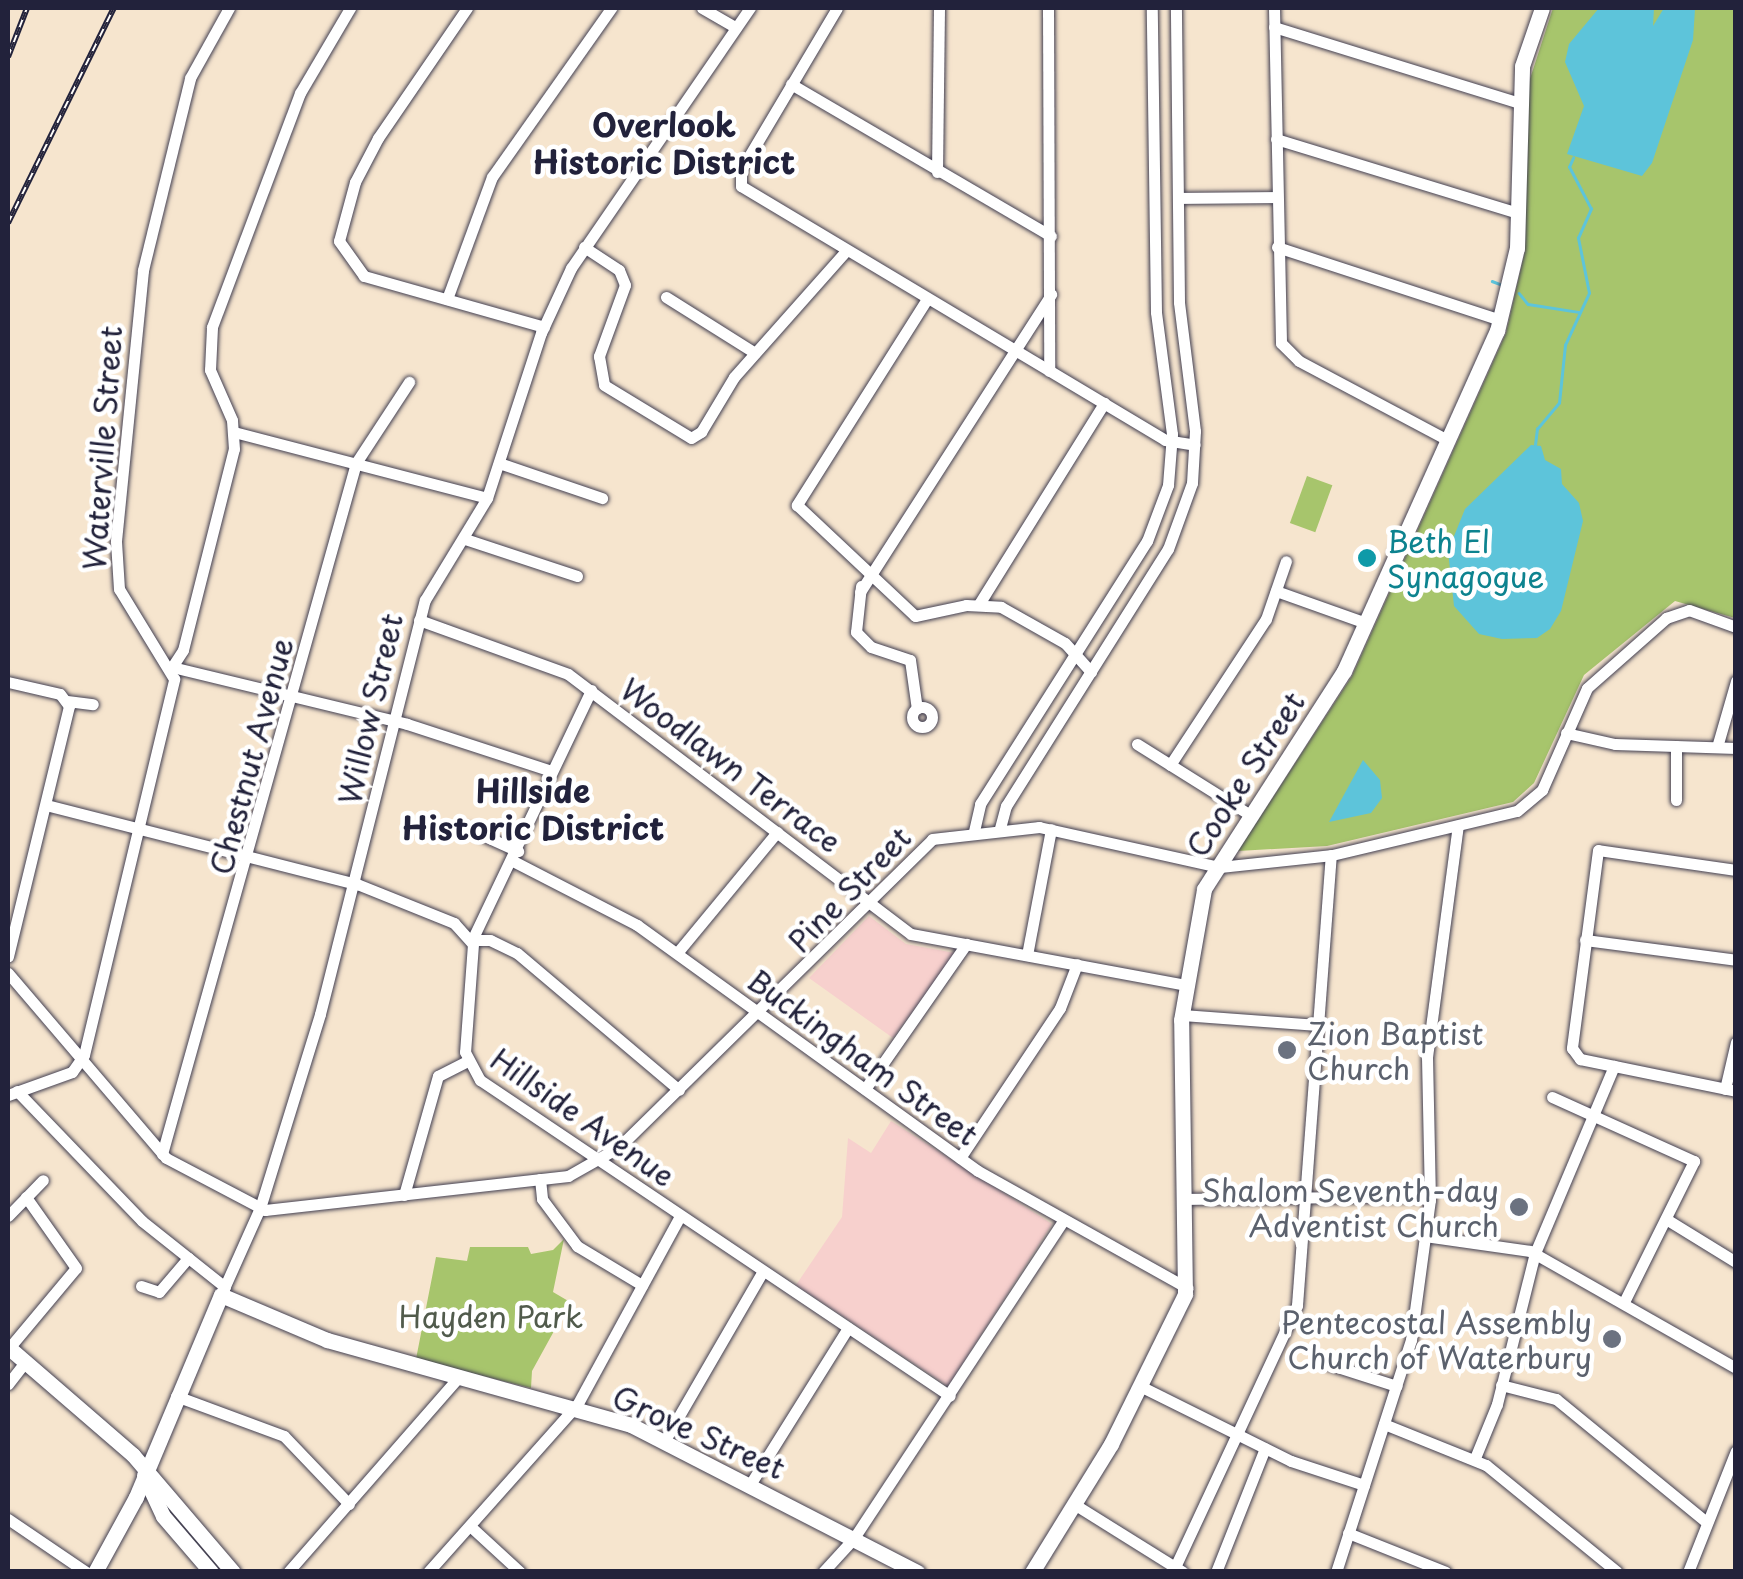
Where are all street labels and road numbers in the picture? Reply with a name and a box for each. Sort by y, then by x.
street label: Waterville Street [75,324,129,572]
street label: Willow Street [331,610,409,808]
street label: Chestnut Avenue [203,635,299,877]
street label: Woodlawn Terrace [614,671,848,859]
street label: Cooke Street [1178,685,1312,863]
street label: Pine Street [780,819,918,959]
street label: Buckingham Street [741,961,985,1153]
street label: Hillside Avenue [485,1041,681,1193]
street label: Grove Street [607,1378,791,1486]

